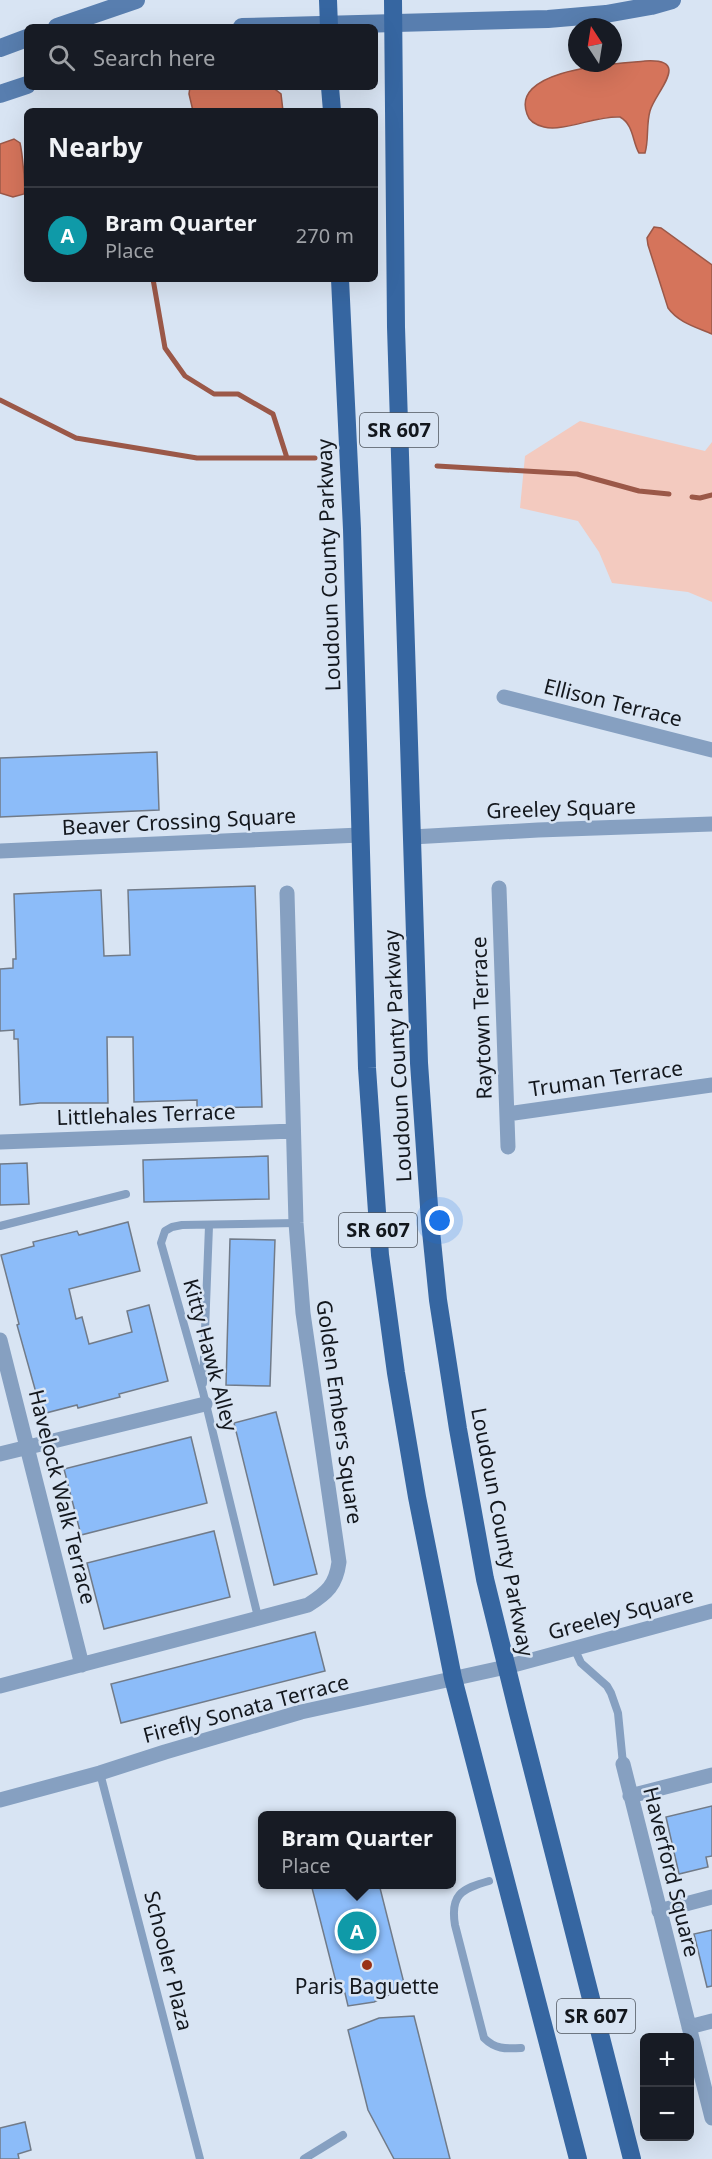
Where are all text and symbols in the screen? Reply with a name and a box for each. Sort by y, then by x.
north arrow [568,18,622,72]
search box [24,24,378,90]
icon: search [45,41,78,74]
text: Search here [93,42,215,72]
text: Nearby [48,129,143,165]
text: Bram Quarter [105,207,257,237]
text: A [61,222,74,249]
text: 270 m [296,222,354,249]
text: Place [105,237,154,264]
road number: SR 607 [360,413,438,447]
street label: Loudoun County Parkway [310,438,346,692]
street label: Ellison Terrace [541,671,685,733]
street label: Greeley Square [486,791,636,825]
street label: Beaver Crossing Square [61,801,297,841]
street label: Loudoun County Parkway [376,929,418,1183]
street label: Raytown Terrace [464,936,498,1100]
street label: Truman Terrace [527,1053,684,1103]
street label: Littlehales Terrace [56,1097,236,1131]
your location [425,1206,454,1235]
road number: SR 607 [339,1213,417,1247]
street label: Kitty Hawk Alley [177,1275,245,1434]
street label: Golden Embers Square [310,1298,370,1526]
street label: Havelock Walk Terrace [23,1386,103,1607]
street label: Loudoun County Parkway [465,1405,541,1659]
street label: Greeley Square [545,1580,697,1646]
street label: Firefly Sonata Terrace [140,1667,352,1749]
street label: Haverford Square [637,1784,707,1960]
popup [258,1811,456,1889]
text: Bram Quarter [281,1822,433,1852]
text: Place [281,1852,331,1879]
street label: Schooler Plaza [138,1888,200,2033]
pin: A [338,1908,376,1954]
marker: Paris Baguette [360,1958,374,1972]
place label: Paris Baguette [295,1972,439,2000]
road number: SR 607 [557,1999,635,2033]
map controls [640,2033,694,2141]
button: + [640,2033,694,2087]
button: − [640,2087,694,2141]

